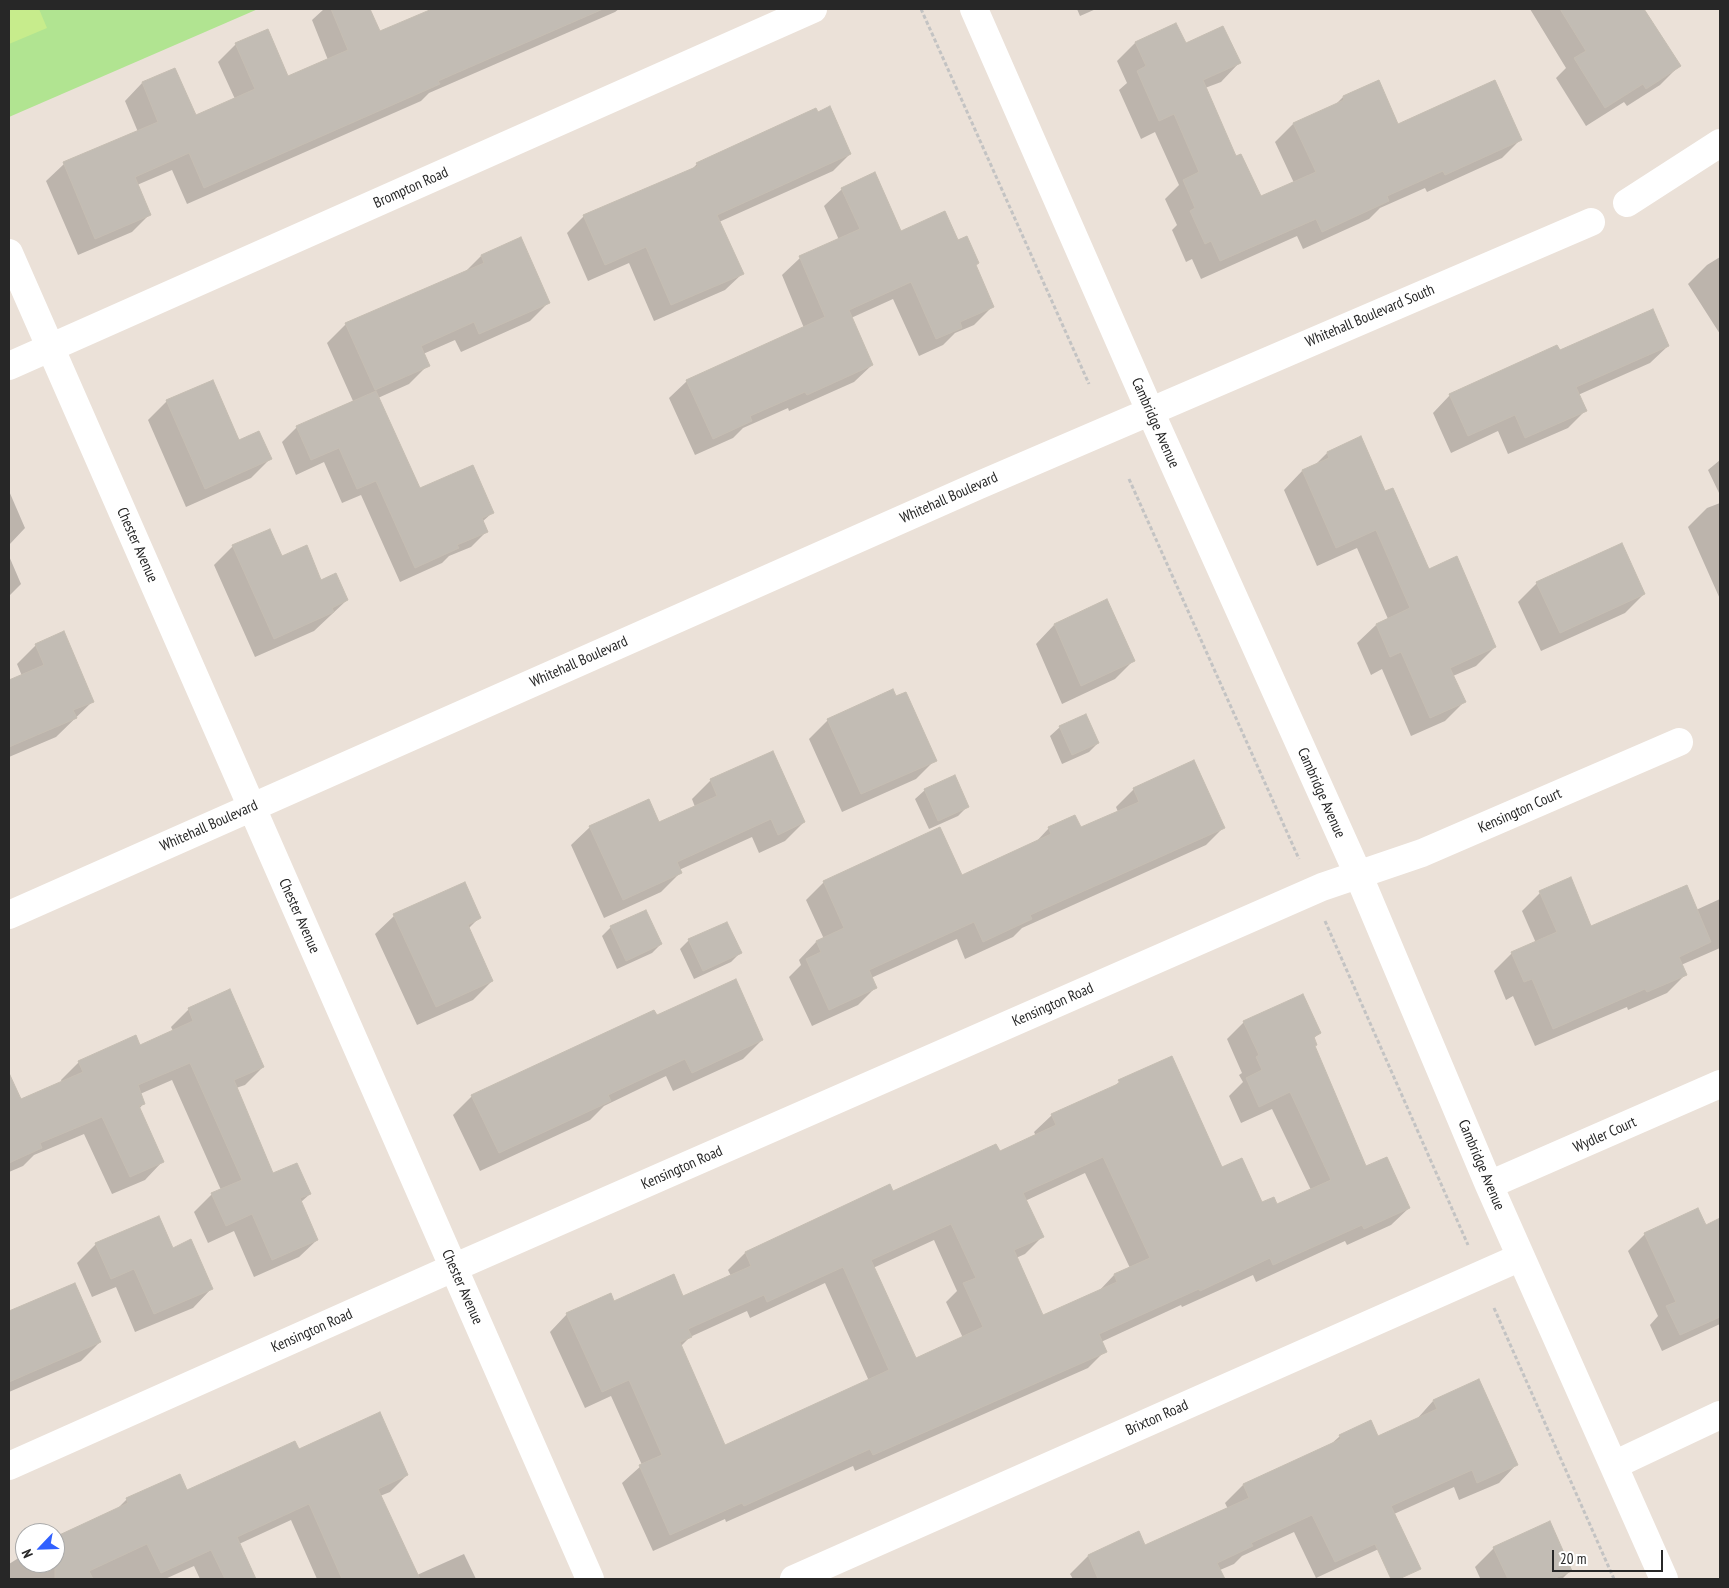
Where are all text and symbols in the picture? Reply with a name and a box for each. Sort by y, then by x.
street label: Brompton Road [371,164,451,212]
street label: Whitehall Boulevard South [1303,281,1437,351]
street label: Cambridge Avenue [1127,375,1183,471]
street label: Whitehall Boulevard [897,468,1001,528]
street label: Chester Avenue [112,505,162,585]
street label: Whitehall Boulevard [527,632,631,692]
street label: Cambridge Avenue [1293,745,1349,841]
street label: Kensington Court [1476,785,1564,837]
street label: Whitehall Boulevard [157,796,261,856]
street label: Chester Avenue [274,876,324,956]
street label: Kensington Road [1010,979,1096,1031]
street label: Wydler Court [1571,1113,1639,1157]
street label: Cambridge Avenue [1454,1117,1508,1213]
street label: Kensington Road [639,1142,725,1194]
street label: Chester Avenue [437,1247,487,1327]
street label: Kensington Road [269,1305,355,1357]
street label: Brixton Road [1123,1396,1191,1440]
north arrow [15,1523,65,1573]
scale bar [1554,1540,1665,1572]
text: N [17,1547,37,1561]
text: 20 m [1560,1549,1586,1568]

